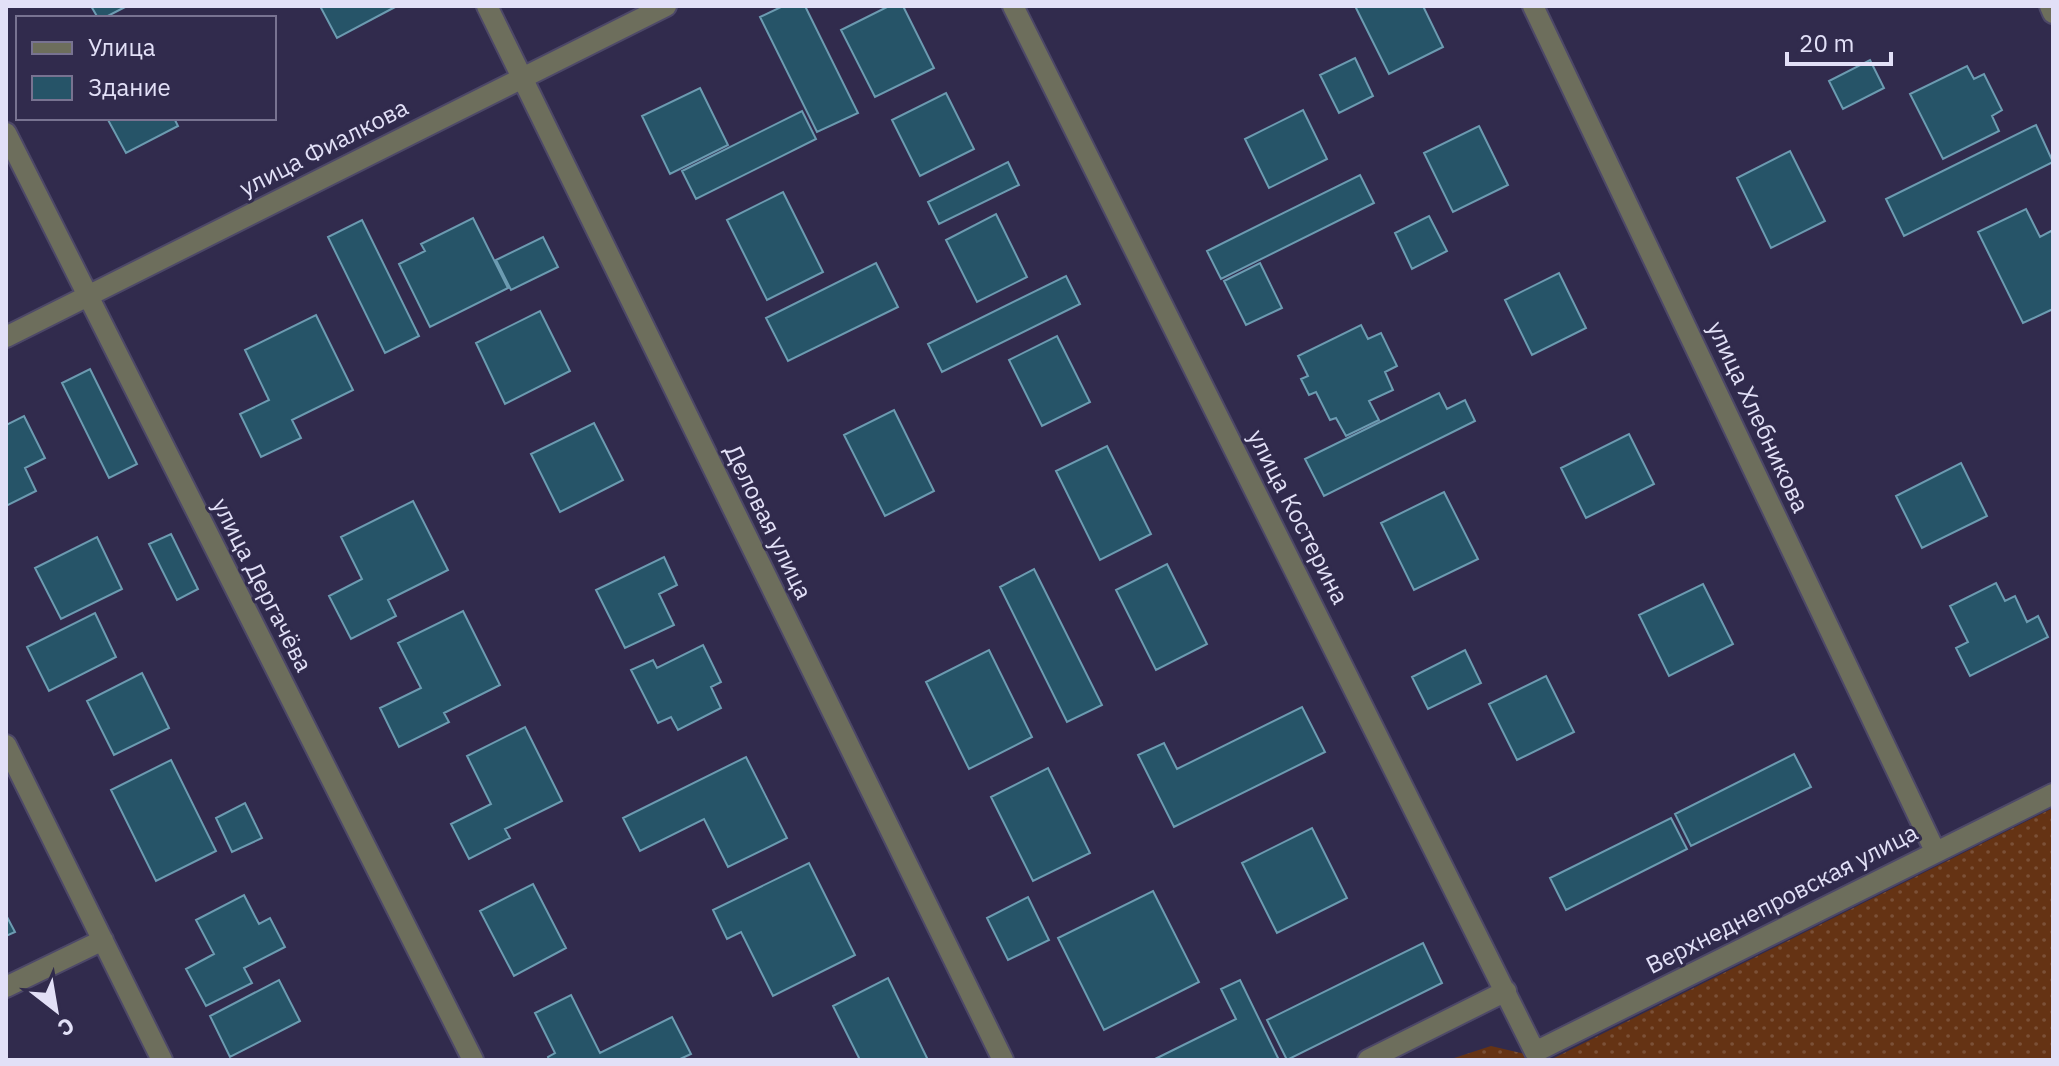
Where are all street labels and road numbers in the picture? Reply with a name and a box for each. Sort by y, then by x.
street label: улица Фиалкова [234,91,414,203]
street label: улица Хлебникова [1700,316,1817,518]
street label: улица Костерина [1241,424,1357,610]
street label: Деловая улица [718,439,820,604]
street label: улица Дергачёва [205,492,321,677]
street label: Верхнеднепровская улица [1640,815,1923,981]

